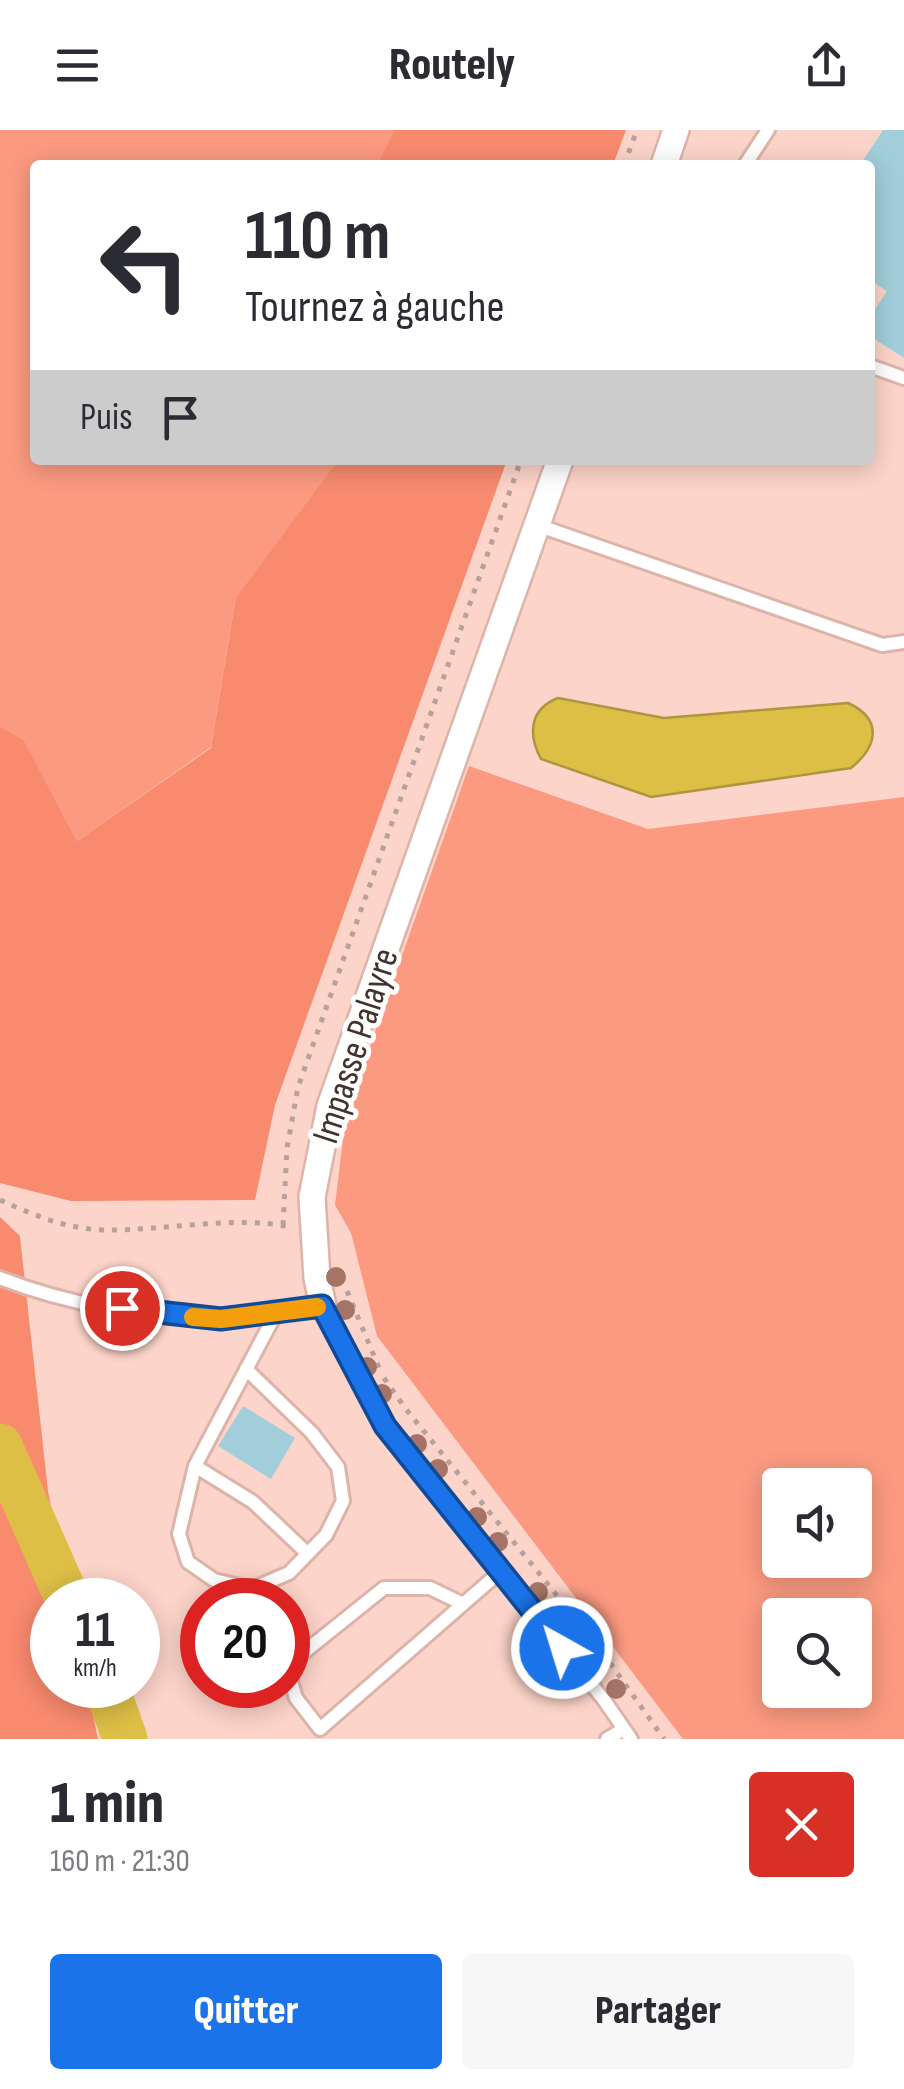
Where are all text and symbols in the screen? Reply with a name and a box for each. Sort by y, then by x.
icon: menu [50,38,105,93]
text: Routely [389,38,515,93]
icon: share [799,38,854,93]
text: 110 m [245,195,391,279]
icon: left [80,200,210,330]
text: Tournez à gauche [245,280,505,335]
icon: arrive [153,390,208,445]
text: Puis [80,395,133,440]
street label: Impasse Palayre [303,943,409,1149]
pin [80,1266,165,1351]
icon: arrive [95,1281,150,1336]
map controls [762,1468,872,1708]
button: sound [762,1468,872,1578]
speed limit sign: 20 [180,1578,310,1708]
position arrow [510,1596,614,1700]
button: search [762,1598,872,1708]
text: 11 [75,1601,115,1661]
text: km/h [73,1653,117,1684]
text: 1 min [50,1768,164,1840]
button: close [749,1772,854,1877]
text: 160 m · 21:30 [50,1842,190,1881]
button: Quitter [50,1954,442,2069]
button: Partager [462,1954,854,2069]

